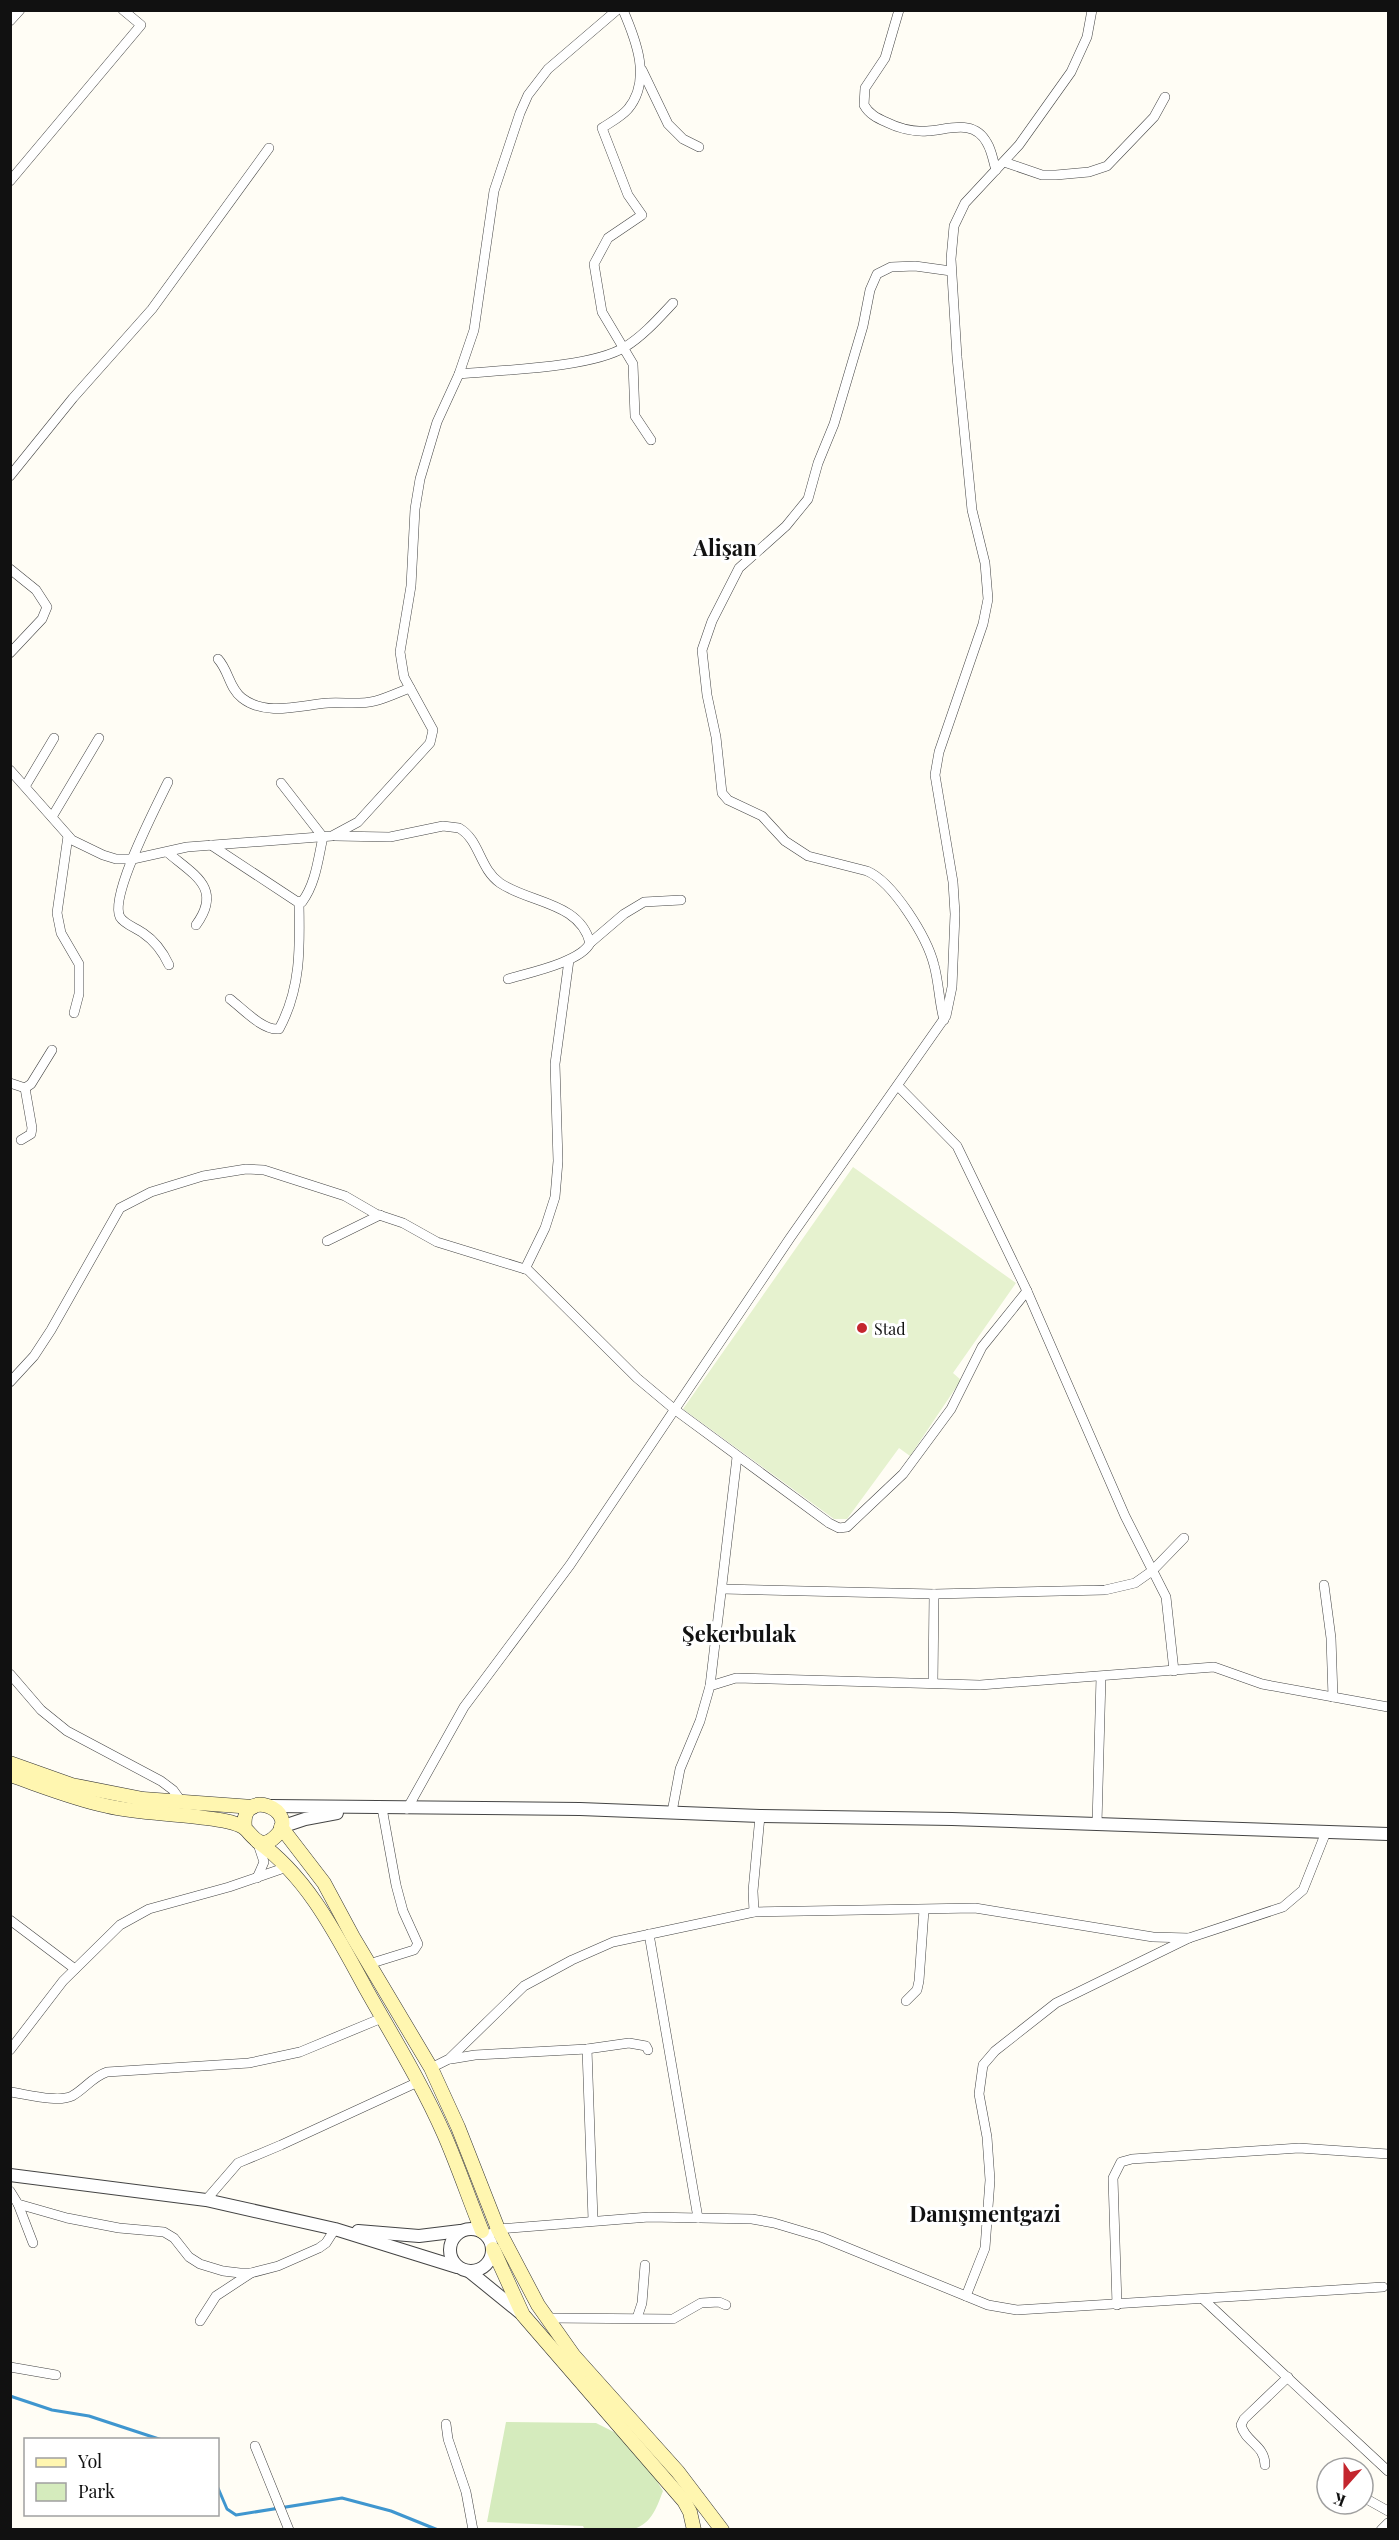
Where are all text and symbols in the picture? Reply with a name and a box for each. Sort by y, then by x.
district label: Alişan [692,532,757,562]
place label: Stad [874,1318,906,1339]
marker: Stad [855,1321,869,1335]
district label: Şekerbulak [682,1618,796,1648]
district label: Danışmentgazi [909,2198,1061,2228]
legend [24,2438,219,2516]
text: Yol [77,2449,102,2473]
north arrow [1315,2456,1375,2516]
text: Park [78,2479,115,2503]
text: K [1330,2488,1349,2512]

